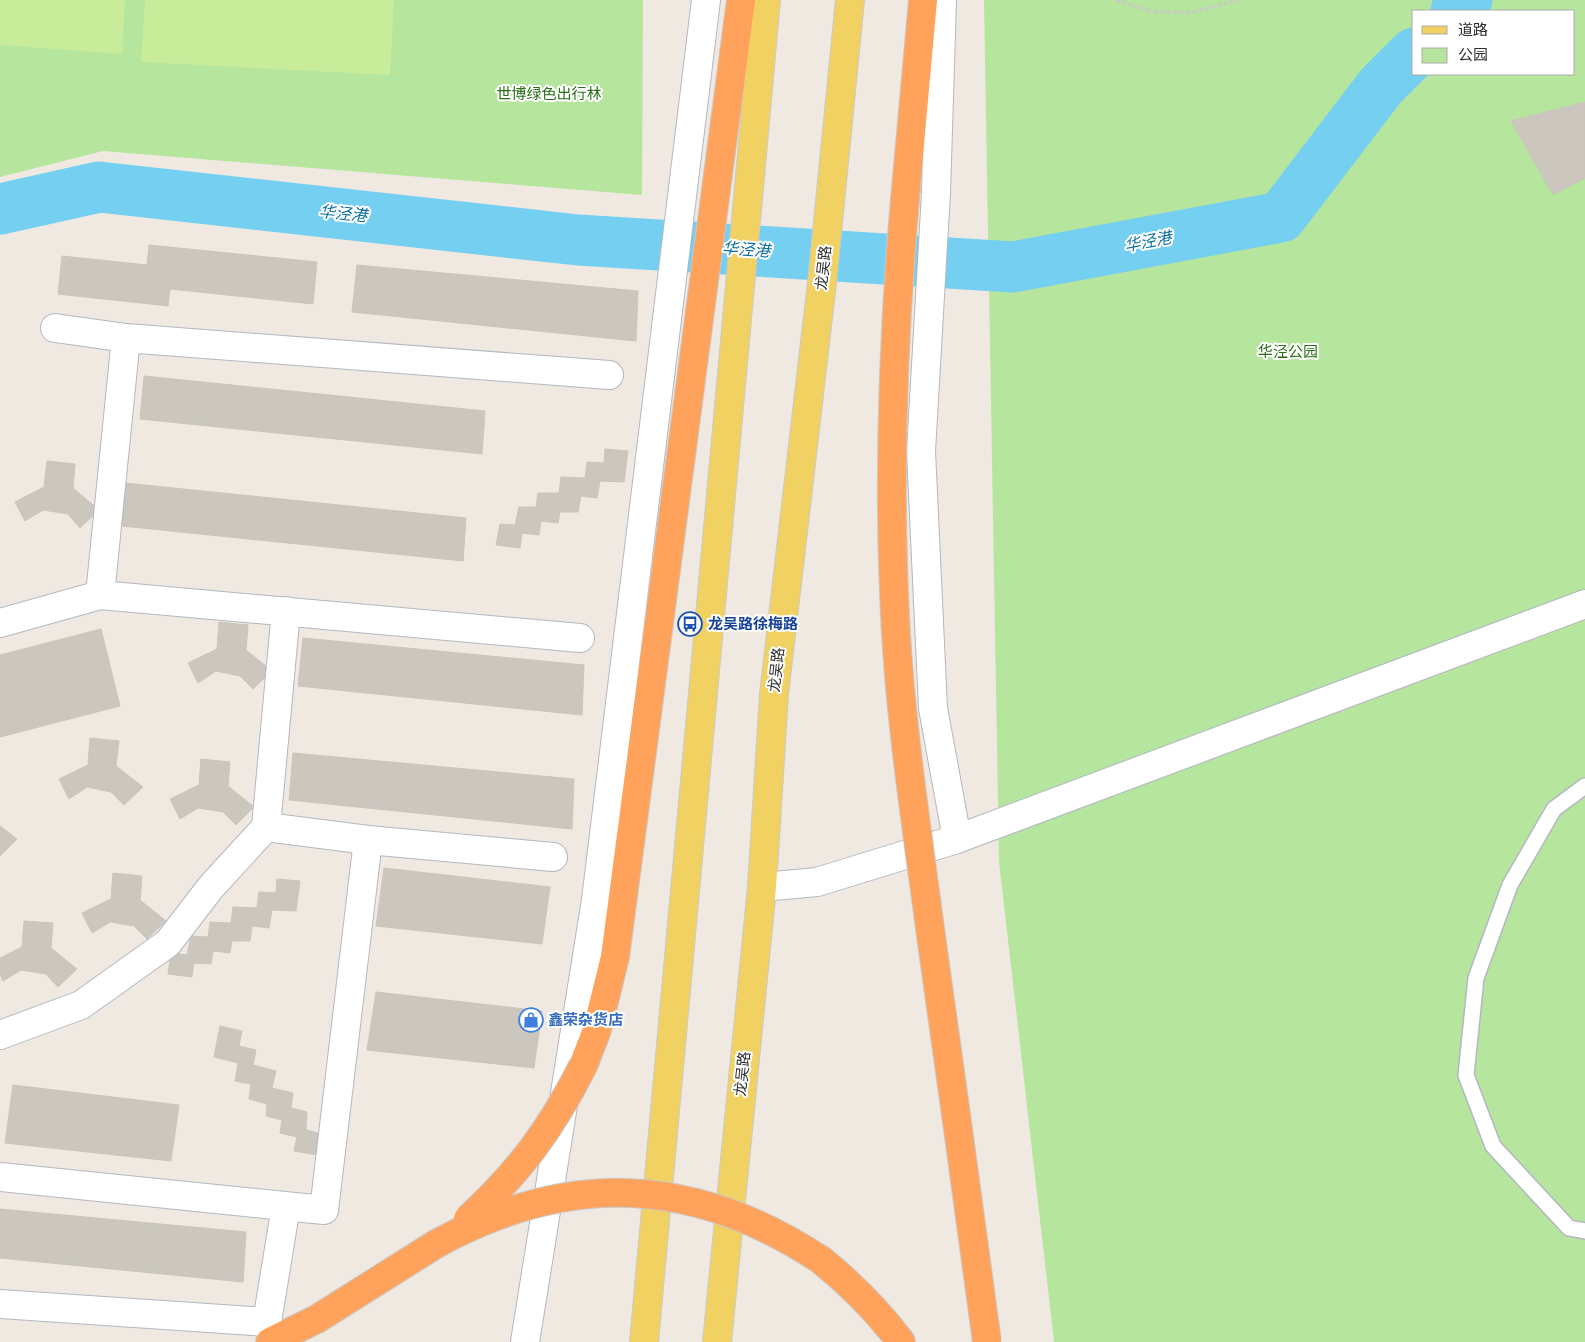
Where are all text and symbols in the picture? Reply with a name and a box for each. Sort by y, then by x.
legend [1412,10,1575,75]
text: 道路 [1458,20,1488,41]
text: 公园 [1458,45,1488,66]
park label: 世博绿色出行林 [496,84,602,105]
water label: 华泾港 [318,201,370,228]
water label: 华泾港 [1122,226,1176,257]
water label: 华泾港 [721,237,773,263]
street label: 龙吴路 [811,245,837,291]
park label: 华泾公园 [1258,342,1318,363]
bus stop icon: 龙吴路徐梅路 [677,611,703,637]
place label: 龙吴路徐梅路 [708,614,798,635]
street label: 龙吴路 [764,647,790,693]
shop icon: 鑫荣杂货店 [518,1007,544,1033]
place label: 鑫荣杂货店 [548,1010,623,1031]
street label: 龙吴路 [730,1051,756,1097]

